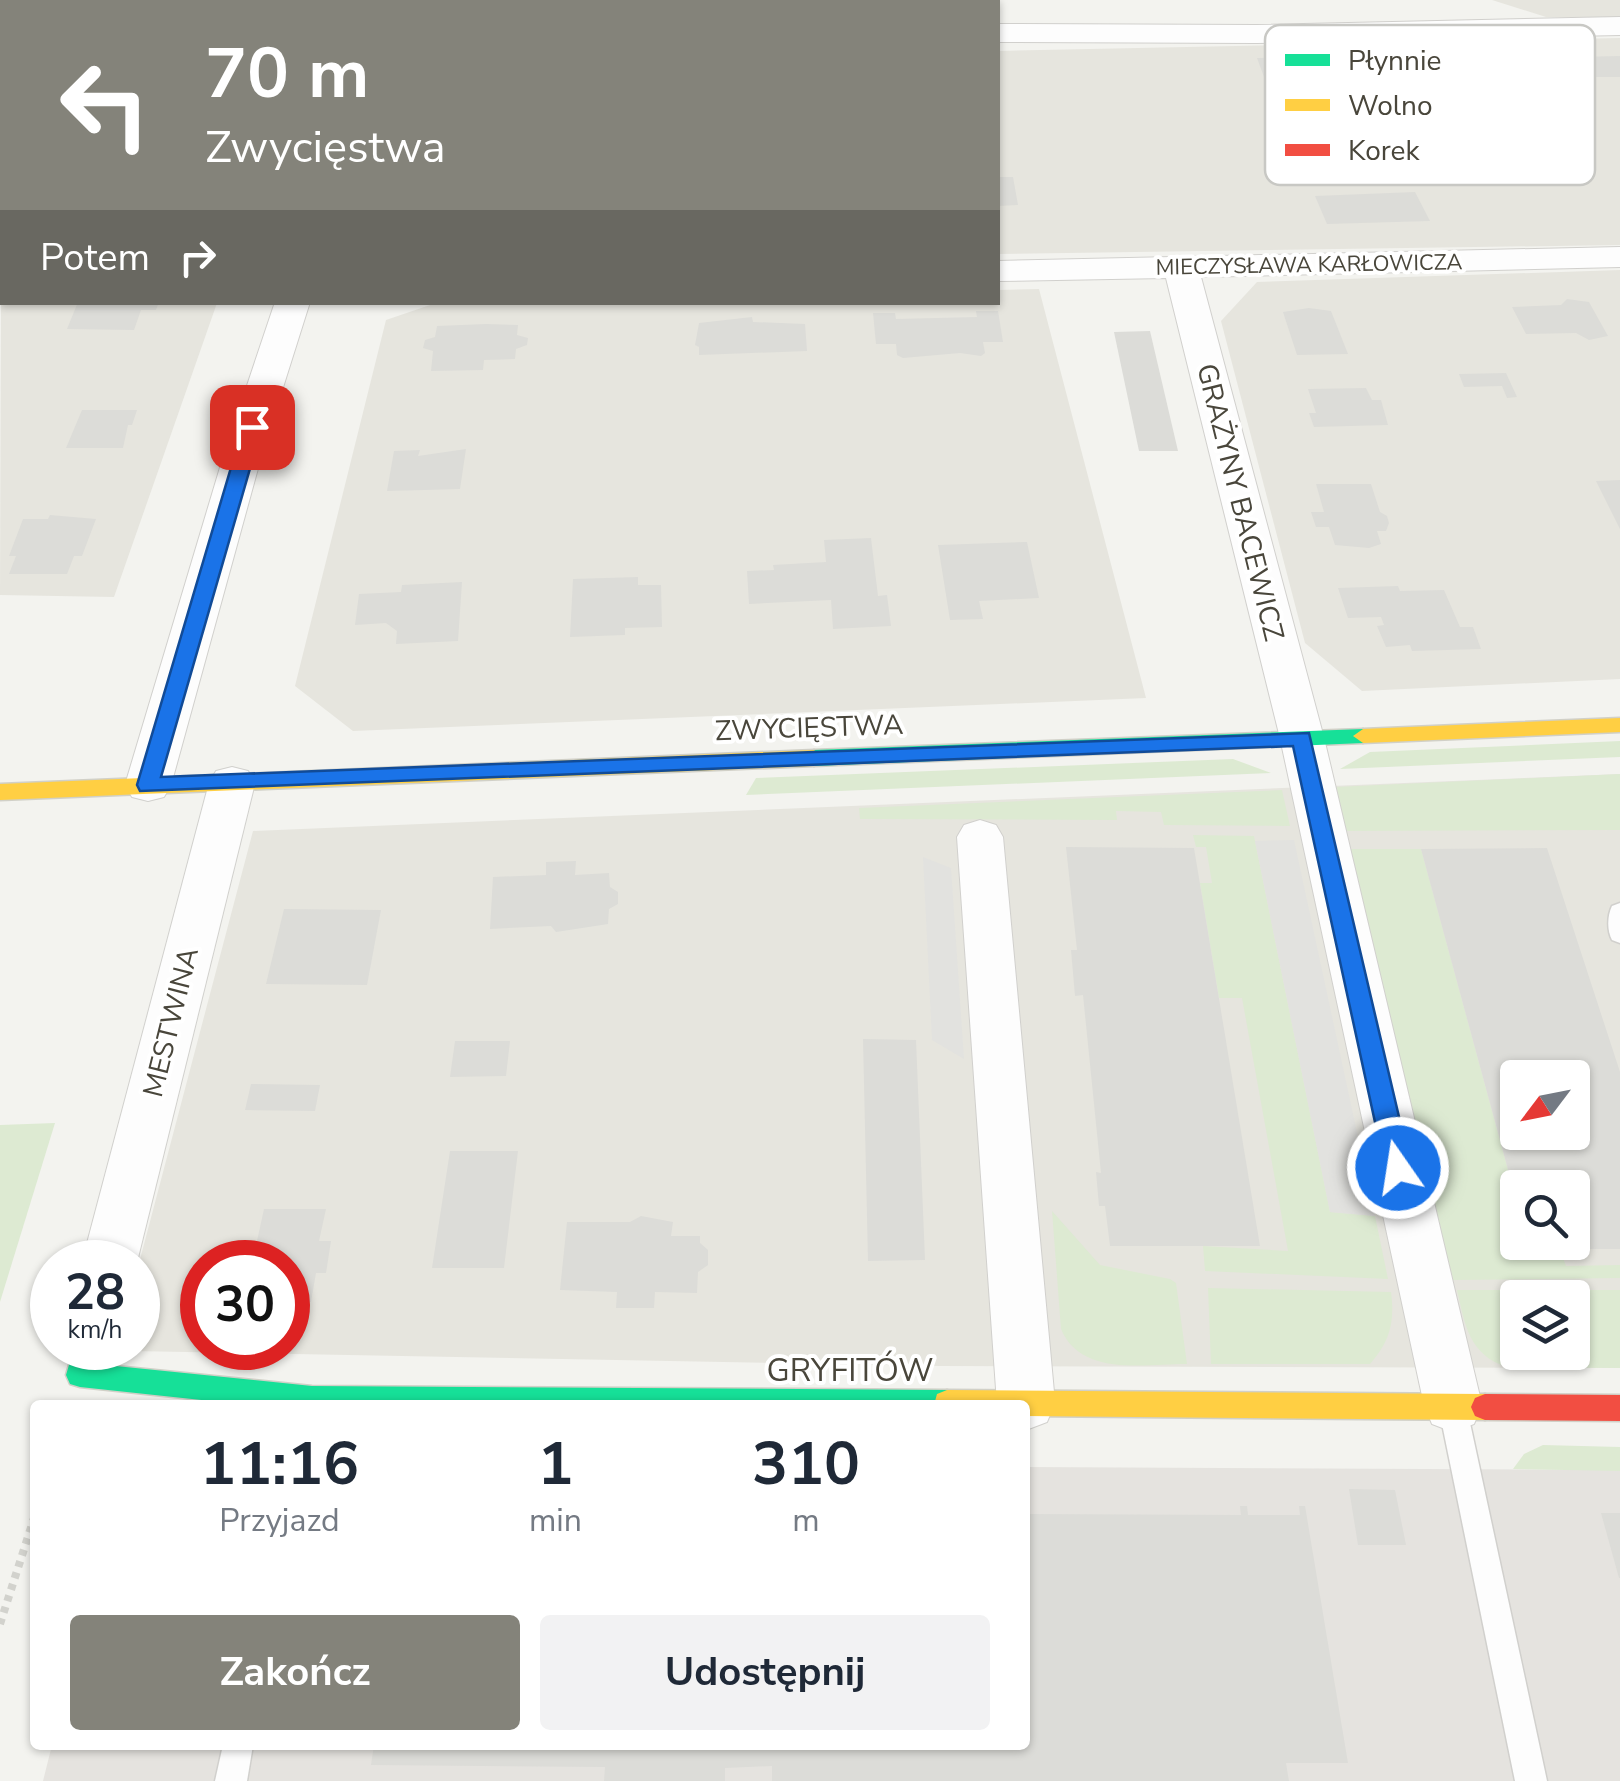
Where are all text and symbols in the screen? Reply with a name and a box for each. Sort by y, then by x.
legend [1265,25,1595,185]
text: 70 m [205,26,369,122]
icon: left [40,40,170,170]
text: Płynnie [1348,42,1441,80]
text: Wolno [1348,87,1433,125]
text: Zwycięstwa [205,117,446,178]
text: Korek [1348,132,1420,170]
icon: right [170,230,225,285]
text: Potem [40,232,150,283]
street label: MIECZYSŁAWA KARŁOWICZA [1155,247,1463,283]
street label: GRAŻYNY BACEWICZ [1187,360,1293,645]
pin [210,385,295,470]
icon: arrive [225,400,280,455]
street label: ZWYCIĘSTWA [714,706,904,750]
street label: MESTWINA [134,943,208,1101]
north arrow [1500,1060,1590,1150]
map controls [1500,1060,1590,1370]
position arrow [1346,1116,1450,1220]
button: search [1500,1170,1590,1260]
speed limit sign: 30 [180,1240,310,1370]
text: 28 [65,1258,125,1327]
button: layers [1500,1280,1590,1370]
text: km/h [67,1313,123,1347]
street label: GRYFITÓW [767,1349,933,1392]
text: 11:16 [200,1423,359,1505]
text: 1 [537,1423,573,1505]
text: 310 [752,1423,860,1505]
text: Przyjazd [219,1499,340,1542]
text: min [529,1499,582,1542]
text: m [792,1499,820,1542]
button: Zakończ [70,1615,520,1730]
button: Udostępnij [540,1615,990,1730]

